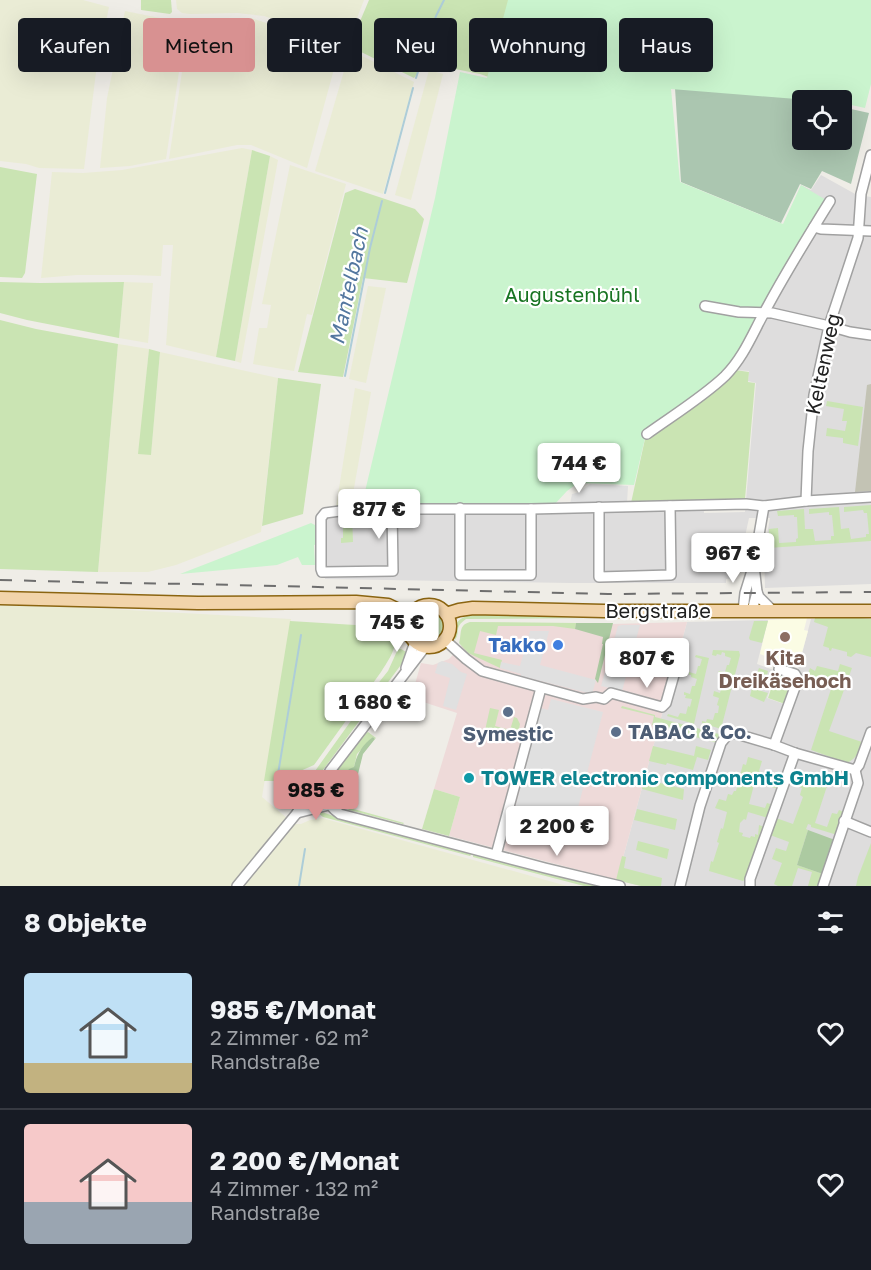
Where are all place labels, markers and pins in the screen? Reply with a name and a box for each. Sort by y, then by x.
pin: 744 € [537,443,621,494]
pin: 877 € [337,489,421,540]
pin: 967 € [691,533,775,584]
pin: 745 € [355,602,439,653]
marker: Kita Dreikäsehoch [778,630,792,644]
place label: Takko [488,632,546,656]
marker: Takko [551,638,565,652]
pin: 807 € [605,638,689,689]
place label: Kita Dreikäsehoch [719,645,851,692]
pin: 1 680 € [320,682,430,733]
marker: Symestic [501,705,515,719]
place label: TABAC & Co. [628,719,752,743]
place label: Symestic [463,721,553,745]
marker: TABAC & Co. [609,725,623,739]
place label: TOWER electronic components GmbH [481,765,849,789]
pin: 985 € [274,770,358,821]
marker: TOWER electronic components GmbH [462,771,476,785]
pin: 2 200 € [502,806,612,857]

